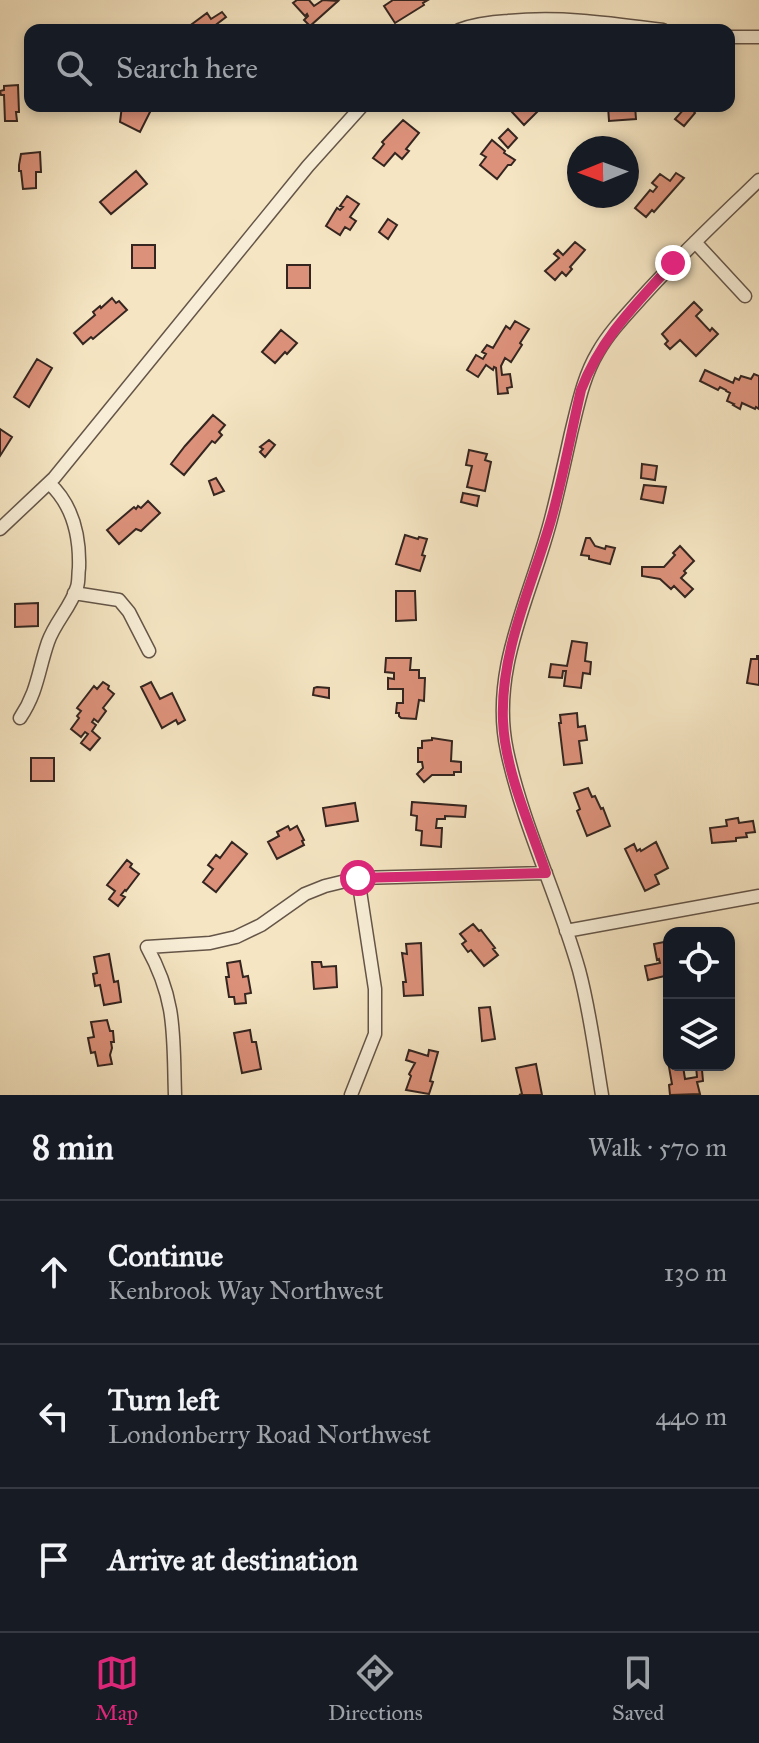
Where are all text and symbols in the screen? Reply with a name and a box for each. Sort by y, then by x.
search box [24,24,735,112]
icon: search [52,46,96,90]
text: Search here [116,50,258,86]
north arrow [567,136,639,208]
route end [655,245,691,281]
route start [340,860,376,896]
map controls [663,927,735,1071]
button: locate [663,927,735,999]
button: layers [663,999,735,1071]
text: 8 min [32,1127,114,1168]
text: Walk · 570 m [588,1131,727,1163]
text: Continue [108,1238,223,1274]
icon: ahead [32,1250,76,1294]
text: 130 m [664,1256,727,1288]
text: Kenbrook Way Northwest [108,1274,383,1306]
text: Turn left [108,1382,219,1418]
icon: left [32,1394,76,1438]
text: 440 m [655,1400,727,1432]
text: Londonberry Road Northwest [108,1418,431,1450]
icon: arrive [32,1538,76,1582]
text: Arrive at destination [108,1542,358,1578]
tab: Map [95,1651,139,1726]
tab: Directions [328,1651,423,1726]
tab: Saved [612,1651,664,1726]

